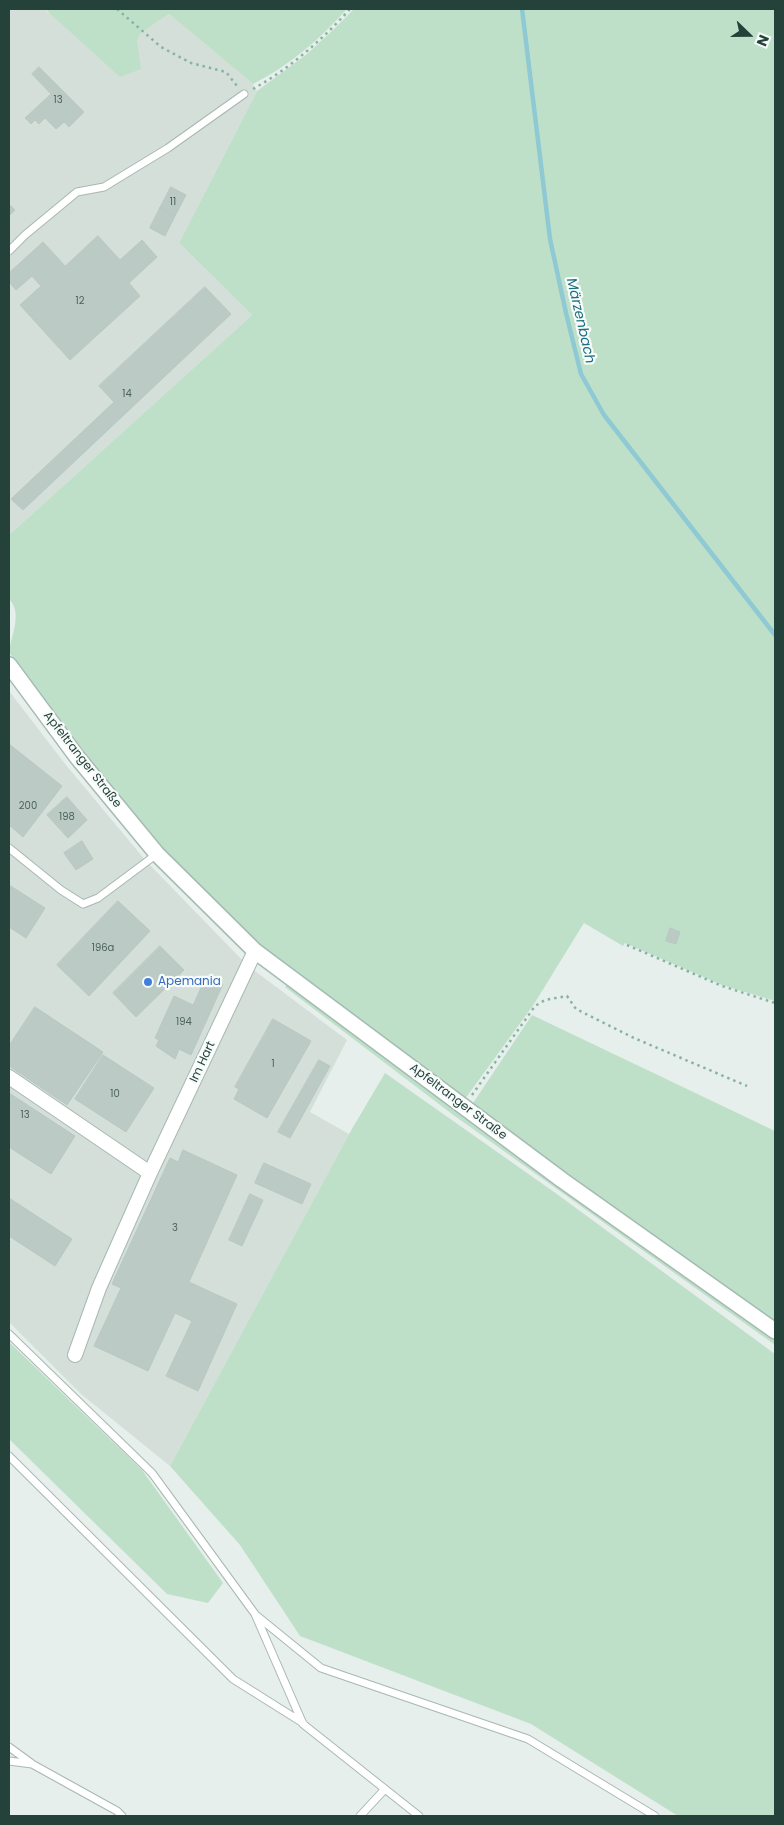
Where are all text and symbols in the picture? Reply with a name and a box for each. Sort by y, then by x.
north arrow [724,10,774,60]
text: N [752,32,774,49]
house number: 13 [53,94,63,106]
house number: 11 [170,196,176,208]
water label: Märzenbach [562,277,598,365]
house number: 12 [76,295,84,307]
house number: 14 [122,388,132,400]
street label: Apfeltranger Straße [40,709,124,811]
house number: 200 [19,800,37,812]
house number: 198 [59,811,75,823]
house number: 196a [92,942,114,954]
place label: Apemania [158,975,221,989]
marker: Apemania [142,976,154,988]
house number: 194 [176,1016,192,1028]
street label: Im Hart [187,1039,219,1085]
house number: 1 [271,1058,275,1070]
street label: Apfeltranger Straße [407,1061,509,1143]
house number: 10 [110,1088,120,1100]
house number: 13 [20,1109,30,1121]
house number: 3 [172,1222,178,1234]

